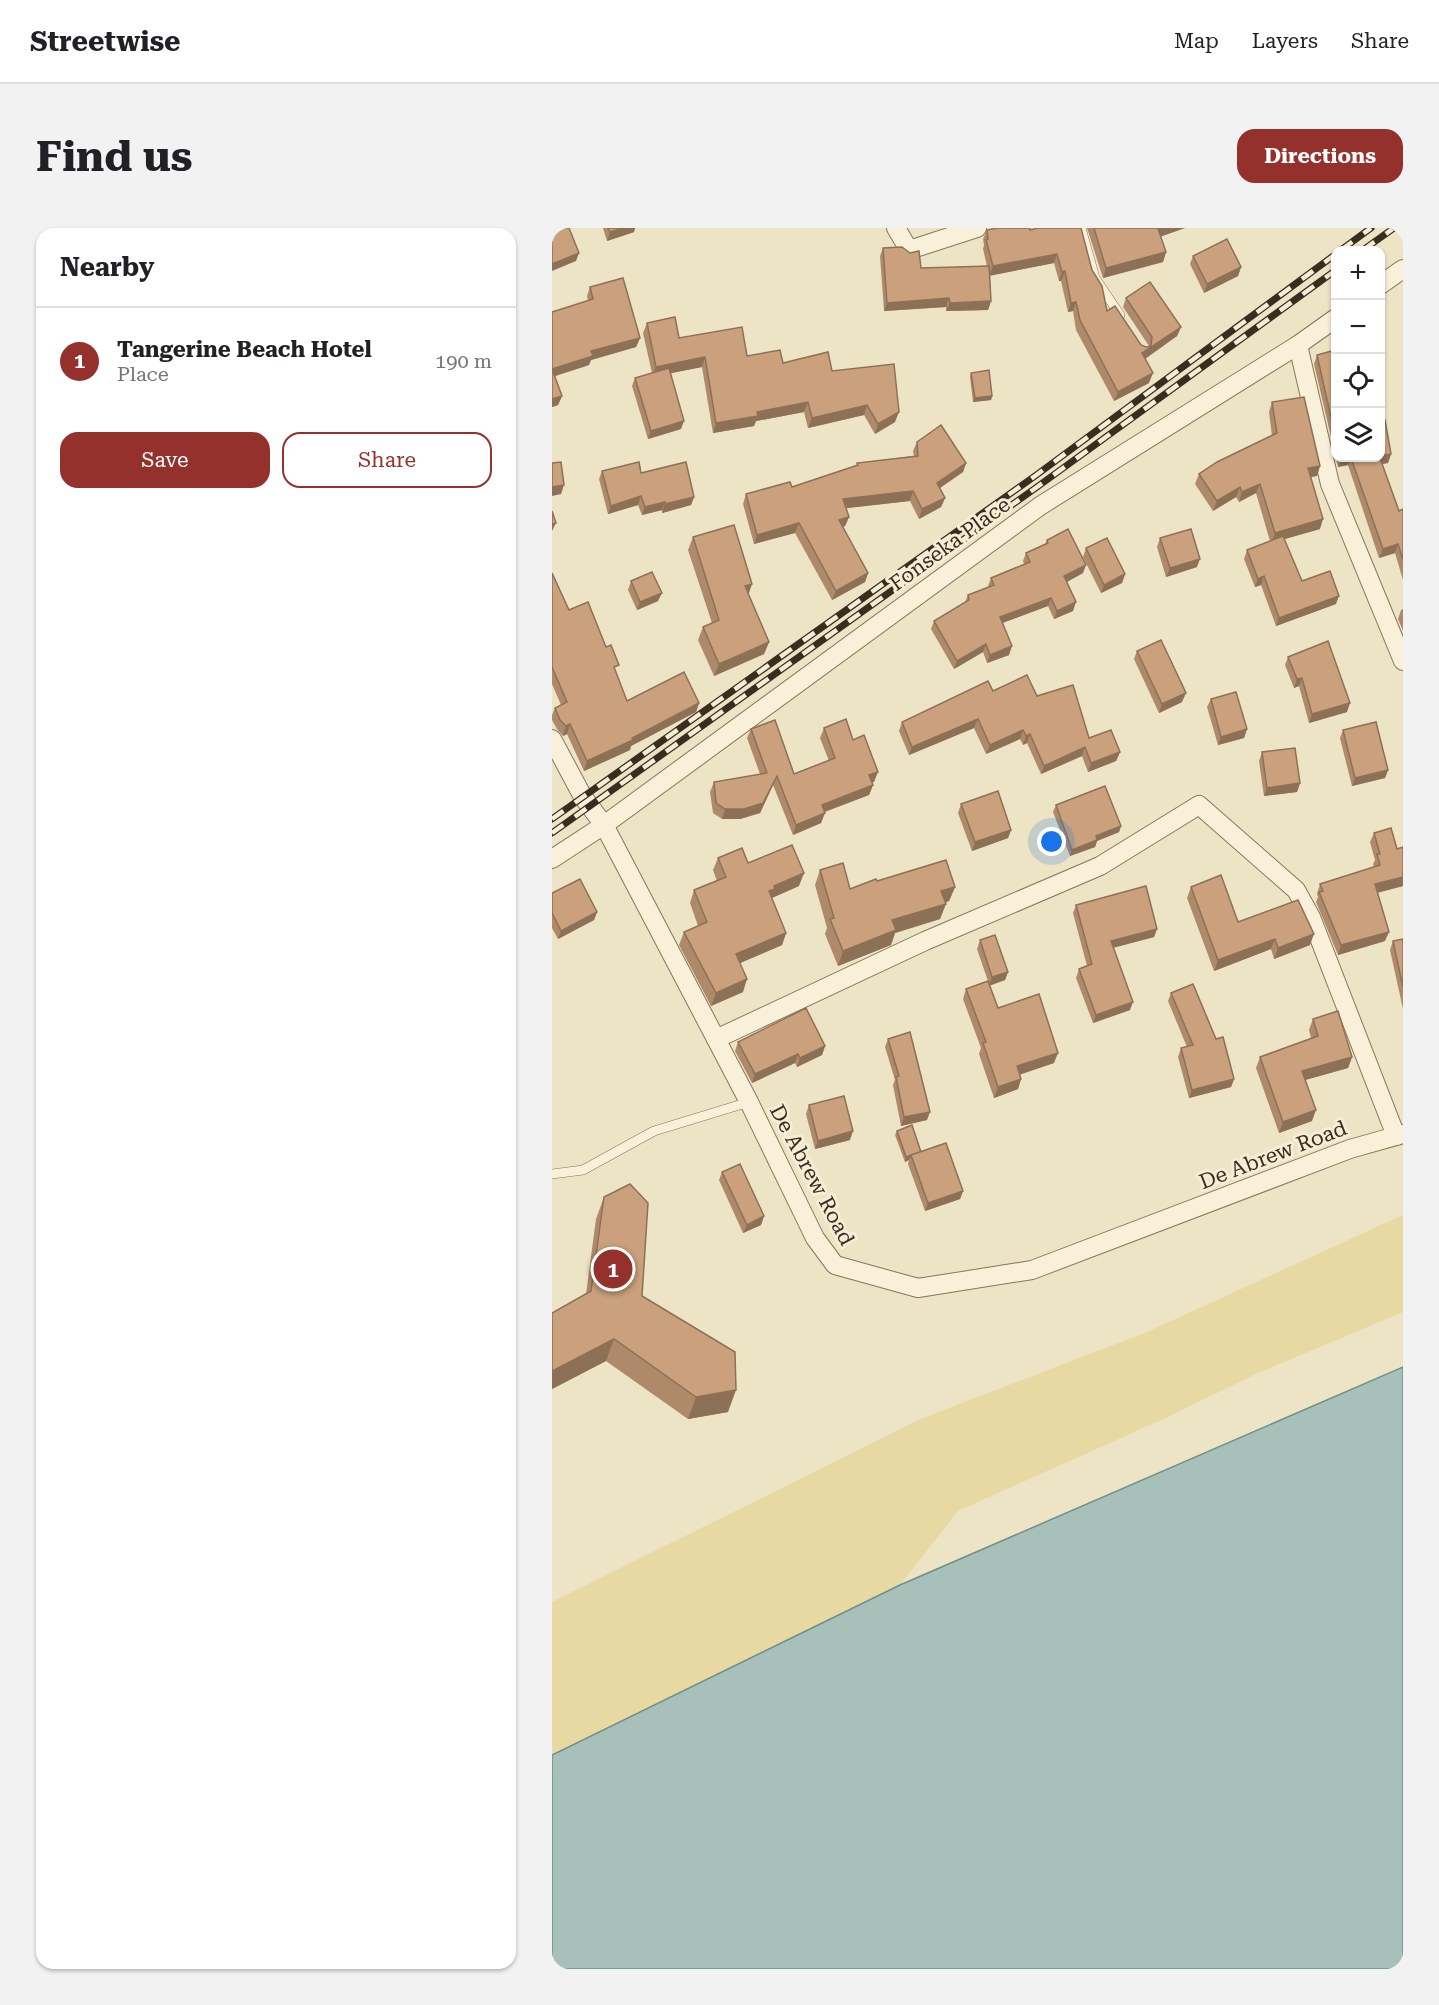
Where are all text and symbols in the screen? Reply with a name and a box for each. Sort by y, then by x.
text: Streetwise [30,25,181,58]
text: Map [1174,29,1219,53]
text: Layers [1252,29,1318,53]
text: Share [1351,29,1409,53]
button: Directions [1237,129,1403,183]
text: Find us [36,132,193,181]
map controls [1331,246,1385,462]
button: + [1331,246,1385,300]
text: Nearby [60,252,154,282]
button: − [1331,300,1385,354]
text: Tangerine Beach Hotel [117,337,372,362]
text: 1 [74,349,85,373]
text: 190 m [435,349,492,373]
button: locate [1331,354,1385,408]
text: Place [117,362,169,386]
button: layers [1331,408,1385,462]
button: Save [60,432,270,488]
button: Share [282,432,492,488]
street label: Fonseka Place [885,492,1015,596]
your location [1037,827,1066,856]
street label: De Abrew Road [765,1101,859,1250]
street label: De Abrew Road [1196,1116,1350,1194]
pin: 1 [594,1246,632,1292]

